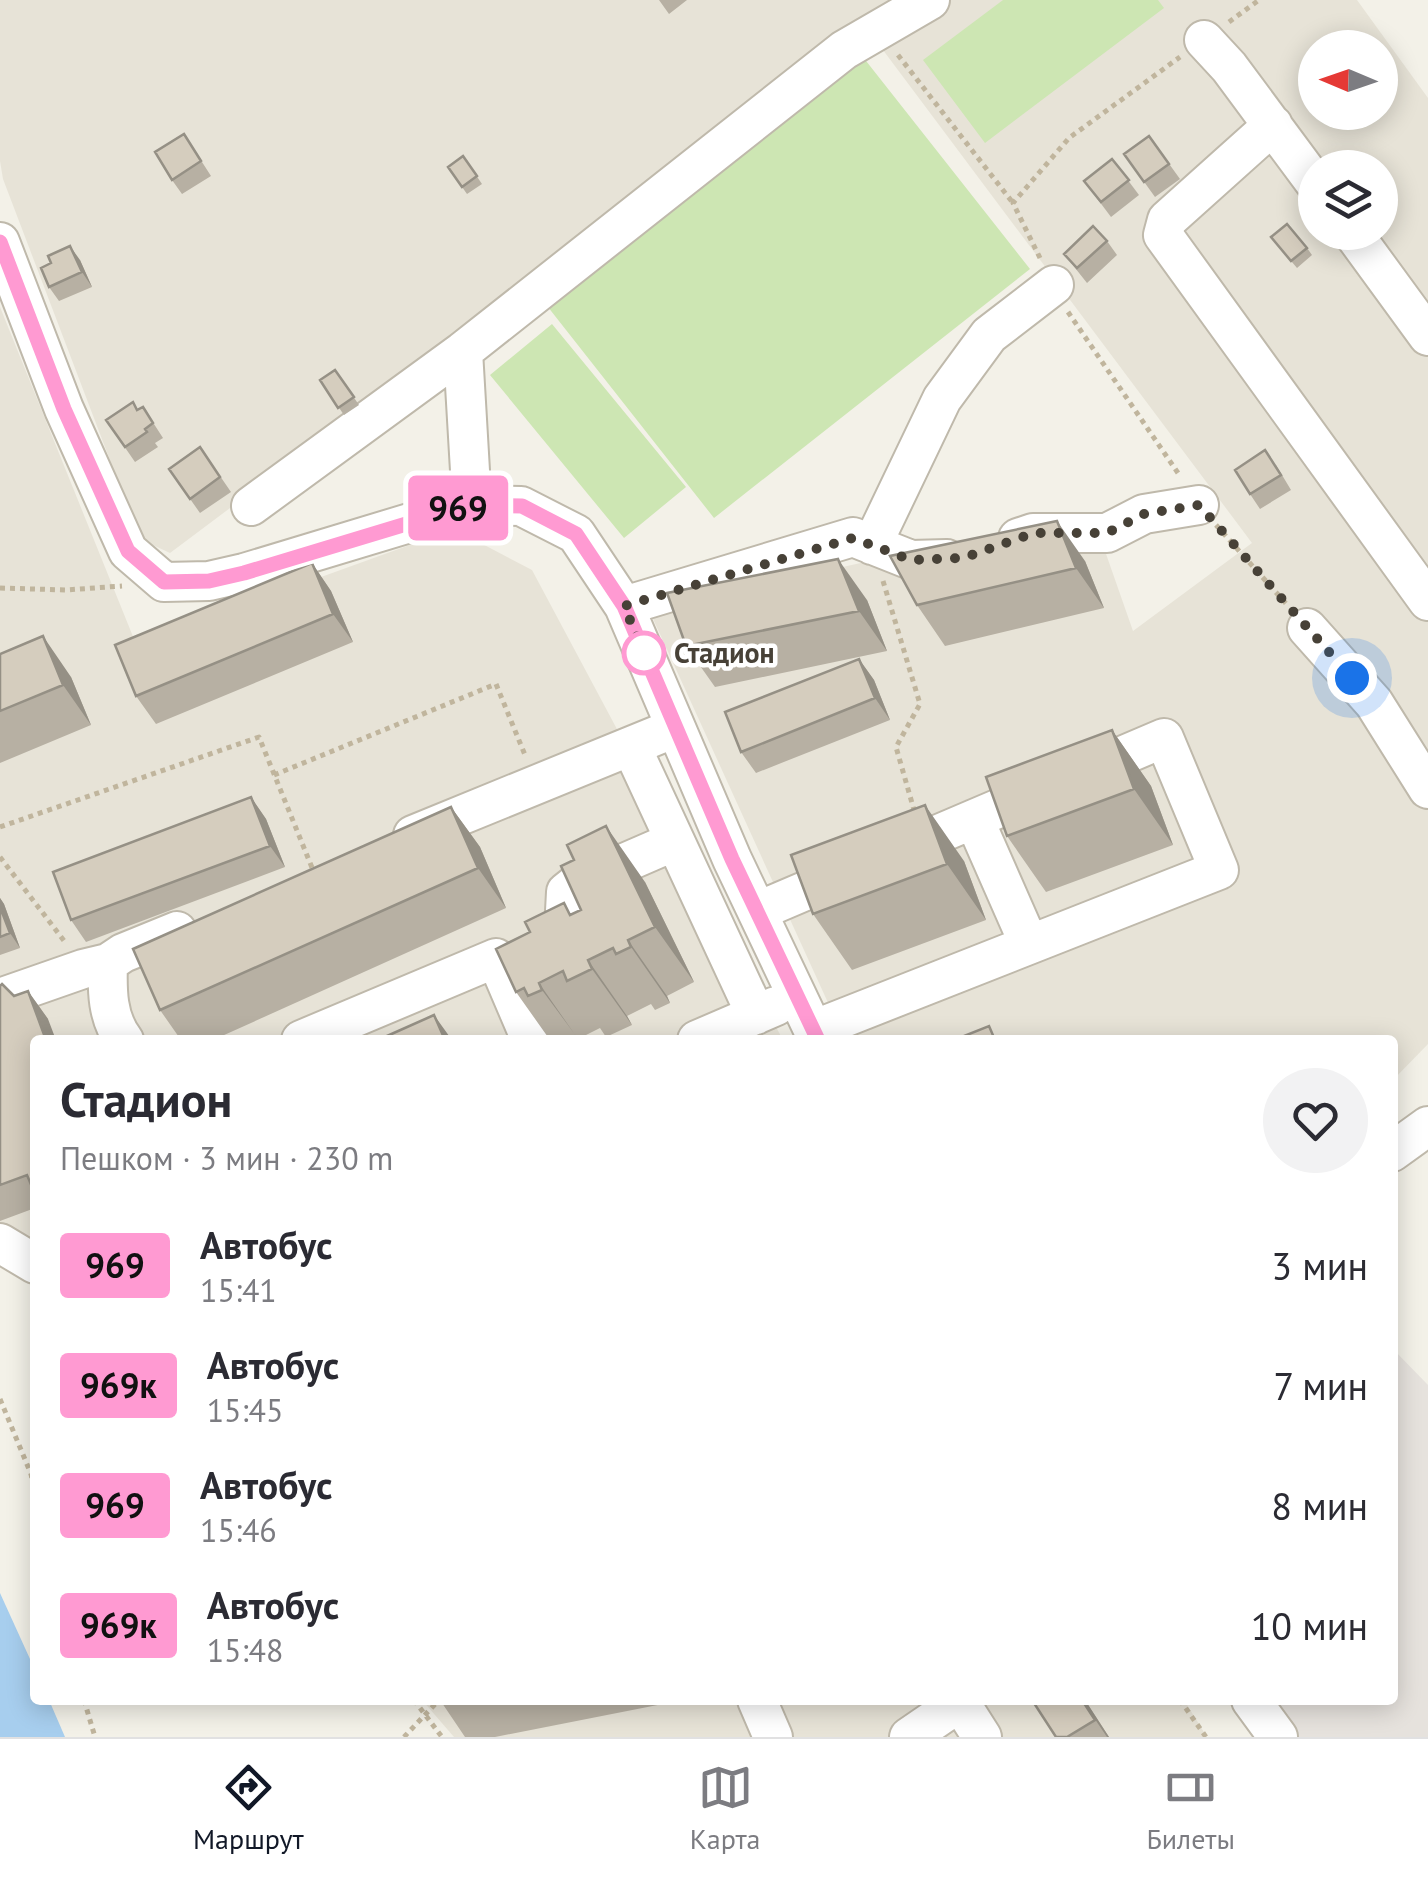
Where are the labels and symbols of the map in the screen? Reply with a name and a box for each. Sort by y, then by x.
north arrow [1298,30,1398,130]
line badge: 969 [400,476,516,540]
marker: Стадион [623,632,665,674]
place label: Стадион [674,634,775,671]
your location [1327,653,1377,703]

